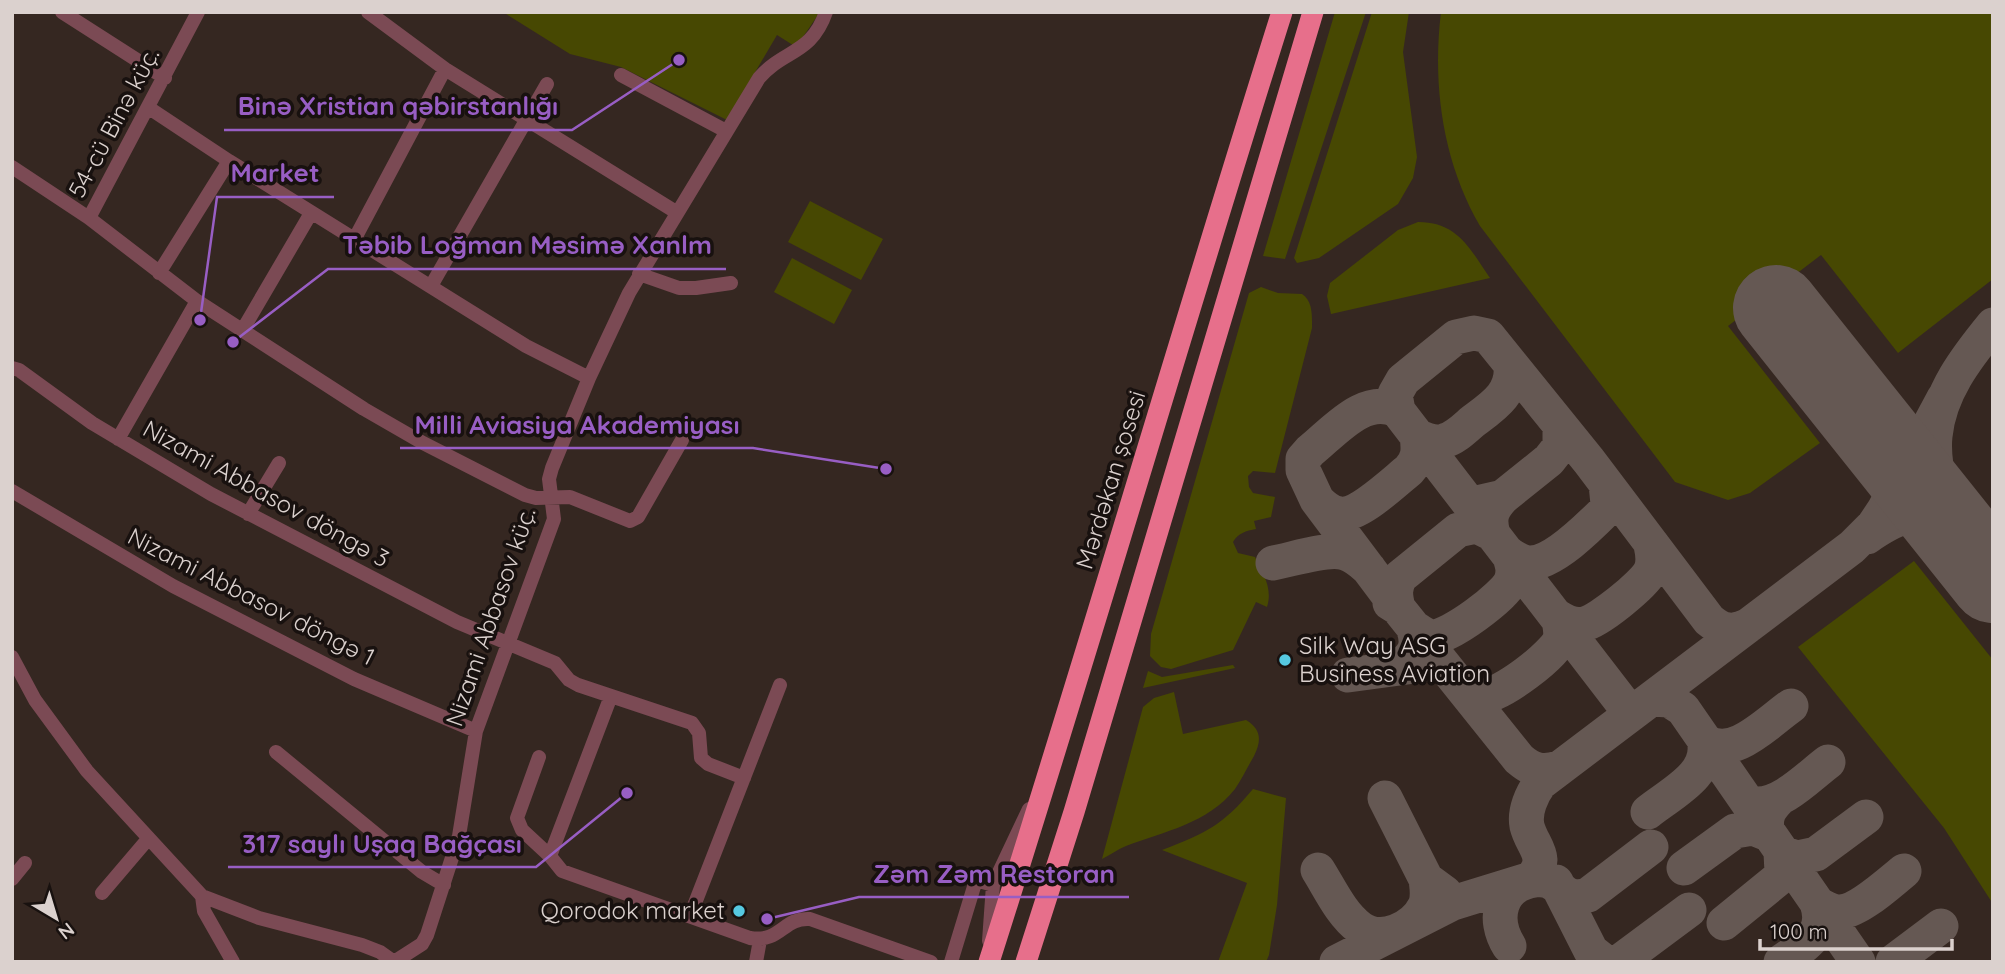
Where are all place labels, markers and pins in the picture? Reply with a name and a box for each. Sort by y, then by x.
callout: Binə Xristian qəbirstanlığı [224,83,572,130]
callout: Market [217,150,334,197]
callout: Təbib Loğman Məsimə Xanlm [328,222,726,269]
callout: Milli Aviasiya Akademiyası [400,401,753,448]
place label: Silk Way ASG Business Aviation [1299,630,1490,688]
marker: Silk Way ASG Business Aviation [1277,652,1293,668]
callout: 317 saylı Uşaq Bağçası [228,820,536,867]
callout: Zəm Zəm Restoran [859,850,1129,897]
place label: Qorodok market [540,895,725,925]
marker: Qorodok market [731,903,747,919]

